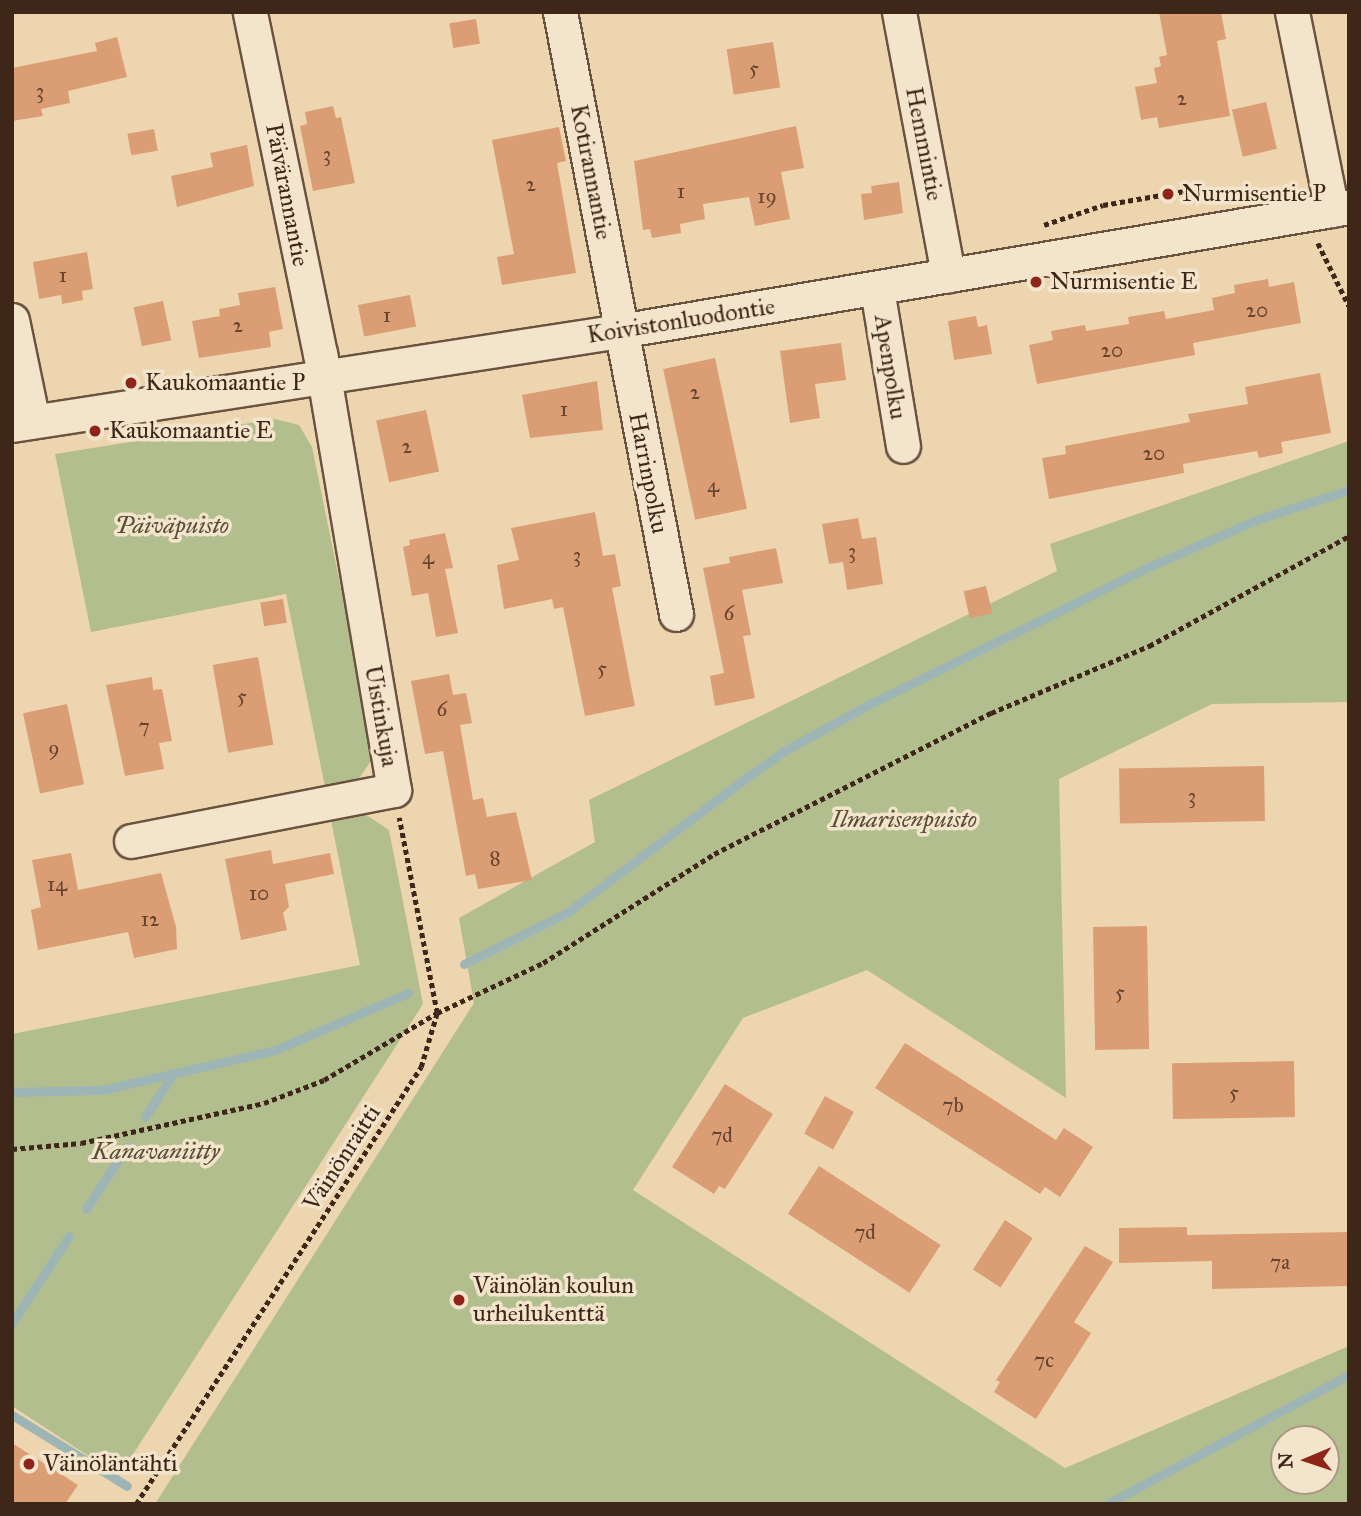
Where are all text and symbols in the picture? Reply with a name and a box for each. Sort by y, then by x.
house number: 5 [749,55,759,81]
house number: 3 [36,78,44,104]
street label: Hemmintie [899,85,949,203]
house number: 2 [1177,85,1187,111]
street label: Kotirannantie [564,102,618,242]
street label: Päivärannantie [259,121,315,269]
house number: 3 [323,141,331,167]
house number: 2 [526,171,536,197]
house number: 1 [677,178,685,204]
place label: Nurmisentie P [1182,180,1326,208]
house number: 19 [757,183,777,209]
marker: Nurmisentie P [1160,186,1176,202]
house number: 1 [59,262,67,288]
place label: Nurmisentie E [1050,268,1197,296]
marker: Nurmisentie E [1028,274,1044,290]
street label: Koivistonluodontie [585,292,777,350]
house number: 20 [1246,297,1268,323]
house number: 1 [383,302,391,328]
house number: 2 [233,312,243,338]
street label: Apenpolku [868,313,912,421]
house number: 20 [1101,337,1123,363]
place label: Kaukomaantie P [145,369,305,397]
marker: Kaukomaantie P [123,375,139,391]
house number: 2 [690,379,700,405]
house number: 1 [560,396,568,422]
street label: Harrinpolku [622,410,674,536]
place label: Kaukomaantie E [109,417,273,445]
marker: Kaukomaantie E [87,423,103,439]
house number: 2 [402,433,412,459]
house number: 20 [1143,440,1165,466]
house number: 4 [707,472,719,498]
park label: Päiväpuisto [115,512,229,540]
house number: 3 [848,538,856,564]
house number: 3 [573,542,581,568]
house number: 4 [422,544,434,570]
house number: 6 [724,600,734,626]
house number: 5 [597,655,607,681]
street label: Uistinkuja [358,663,404,769]
house number: 5 [237,683,247,709]
house number: 6 [437,696,447,722]
house number: 7 [138,713,150,739]
house number: 9 [48,735,60,761]
house number: 3 [1188,783,1196,809]
park label: Ilmarisenpuisto [831,806,977,834]
house number: 8 [489,845,501,871]
house number: 14 [47,871,67,897]
house number: 10 [249,880,269,906]
house number: 12 [141,906,159,932]
house number: 5 [1115,979,1125,1005]
house number: 5 [1229,1079,1239,1105]
house number: 7b [942,1092,964,1118]
street label: Väinönraitti [297,1100,387,1216]
house number: 7d [711,1122,733,1148]
park label: Kanavaniitty [92,1138,220,1166]
house number: 7d [854,1219,876,1245]
house number: 7a [1270,1249,1290,1275]
place label: Väinölän koulun urheilukenttä [473,1272,634,1328]
marker: Väinölän koulun urheilukenttä [451,1292,467,1308]
house number: 7c [1034,1347,1054,1373]
north arrow [1270,1425,1340,1495]
place label: Väinöläntähti [43,1450,178,1478]
text: N [1274,1452,1297,1469]
marker: Väinöläntähti [21,1456,37,1472]

